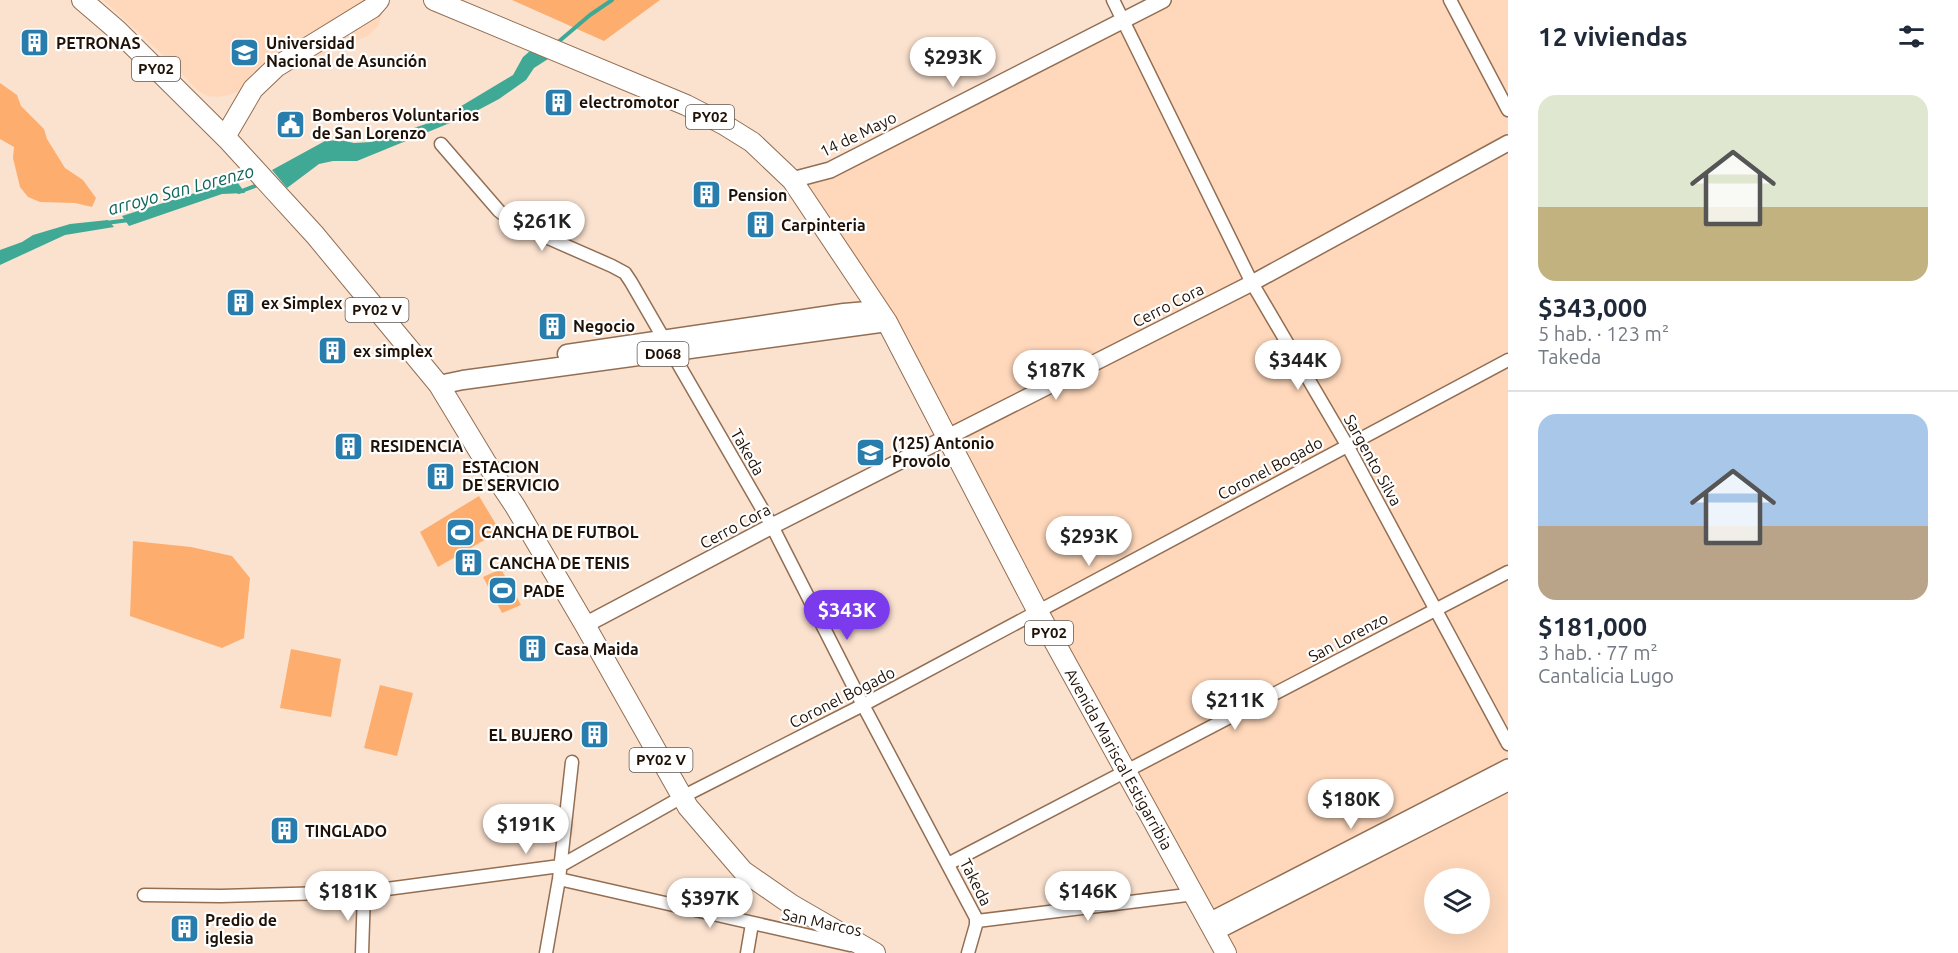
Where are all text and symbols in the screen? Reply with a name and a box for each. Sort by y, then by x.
icon: filters [1895,20,1928,53]
text: 12 viviendas [1538,22,1688,51]
building icon: PETRONAS [19,27,51,59]
place label: PETRONAS [56,34,141,52]
place label: Universidad Nacional de Asunción [266,34,427,70]
school or university icon: Universidad Nacional de Asunción [229,36,261,68]
pin: $293K [911,37,995,88]
text: $293K [924,45,982,68]
road number: PY02 [132,57,180,81]
building icon: electromotor [542,86,574,118]
place label: electromotor [579,93,680,111]
road number: PY02 [686,105,734,129]
place label: Bomberos Voluntarios de San Lorenzo [312,106,479,142]
public building icon: Bomberos Voluntarios de San Lorenzo [275,108,307,140]
street label: 14 de Mayo [817,108,899,160]
icon: home [1679,134,1787,242]
water label: arroyo San Lorenzo [106,160,256,218]
building icon: Pension [691,179,723,211]
place label: Pension [728,186,787,204]
pin: $261K [500,201,584,252]
text: $261K [513,209,571,232]
building icon: Carpinteria [744,209,776,241]
place label: Carpinteria [781,216,866,234]
street label: Cerro Cora [1130,279,1206,331]
building icon: ex Simplex [224,287,256,319]
text: $343,000 [1538,293,1647,322]
place label: ex Simplex [261,294,343,312]
road number: PY02 V [346,298,409,322]
building icon: Negocio [536,310,568,342]
place label: Negocio [573,317,635,335]
text: 5 hab. · 123 m² [1538,322,1669,345]
building icon: ex simplex [316,335,348,367]
pin: $344K [1256,340,1340,391]
place label: ex simplex [353,342,433,360]
road number: D068 [638,342,688,366]
text: Takeda [1538,345,1601,368]
text: $344K [1269,348,1327,371]
pin: $187K [1014,350,1098,401]
text: $187K [1027,358,1085,381]
street label: Sargento Silva [1341,411,1405,509]
street label: Takeda [728,426,768,478]
building icon: RESIDENCIA [333,430,365,462]
street label: Coronel Bogado [1215,433,1325,503]
place label: (125) Antonio Provolo [892,434,994,470]
school or university icon: (125) Antonio Provolo [855,436,887,468]
place label: RESIDENCIA [370,437,464,455]
icon: home [1679,453,1787,561]
place label: ESTACION DE SERVICIO [462,458,560,494]
building icon: ESTACION DE SERVICIO [425,460,457,492]
street label: Cerro Cora [697,500,773,552]
sports icon: CANCHA DE FUTBOL [444,516,476,548]
pin: $293K [1047,516,1131,567]
place label: CANCHA DE FUTBOL [481,523,639,541]
text: $293K [1060,524,1118,547]
building icon: CANCHA DE TENIS [452,547,484,579]
place label: CANCHA DE TENIS [489,554,630,572]
sports icon: PADE [486,575,518,607]
place label: PADE [523,582,565,600]
pin: $343K [805,590,889,641]
text: $343K [818,598,876,621]
street label: San Lorenzo [1305,609,1391,665]
text: $181,000 [1538,612,1647,641]
road number: PY02 [1025,621,1073,645]
building icon: Casa Maida [517,633,549,665]
place label: Casa Maida [554,640,639,658]
text: 3 hab. · 77 m² [1538,641,1658,664]
street label: Coronel Bogado [786,663,898,731]
text: Cantalicia Lugo [1538,664,1674,687]
street label: Avenida Mariscal Estigarribia [1062,665,1176,853]
pin: $211K [1193,680,1277,731]
text: $211K [1206,688,1264,711]
building icon: EL BUJERO [578,719,610,751]
place label: EL BUJERO [489,726,573,744]
road number: PY02 V [630,748,692,772]
pin: $180K [1309,779,1393,830]
text: $180K [1322,787,1380,810]
pin: $191K [484,804,568,855]
text: $191K [497,812,555,835]
building icon: TINGLADO [268,815,300,847]
place label: TINGLADO [305,822,387,840]
street label: Takeda [956,855,996,909]
map controls [1424,868,1490,934]
button: layers [1424,868,1490,934]
pin: $181K [306,871,390,922]
pin: $146K [1046,871,1130,922]
pin: $397K [668,878,752,929]
text: $181K [319,879,377,902]
text: $146K [1059,879,1117,902]
text: $397K [681,886,739,909]
street label: San Marcos [780,905,864,939]
place label: Predio de iglesia [205,911,277,947]
building icon: Predio de iglesia [168,913,200,945]

